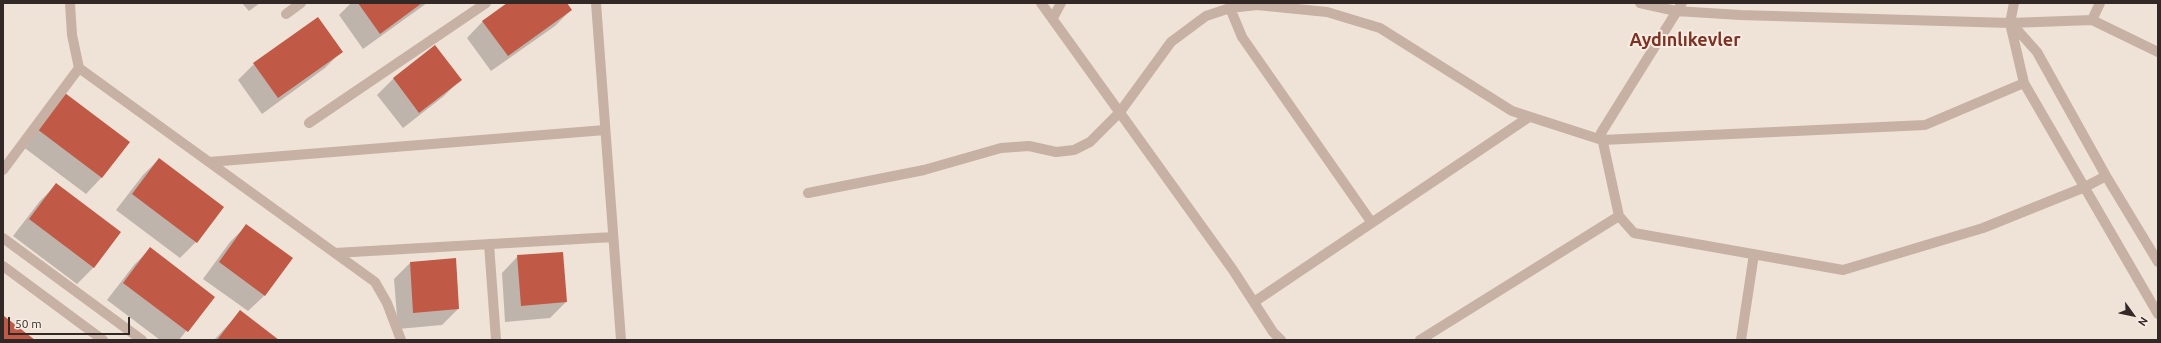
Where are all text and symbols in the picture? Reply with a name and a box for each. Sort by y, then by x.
district label: Aydınlıkevler [1629,29,1741,51]
north arrow [2113,295,2153,335]
scale bar [10,309,132,335]
text: N [2136,315,2150,328]
text: 50 m [15,317,42,330]

